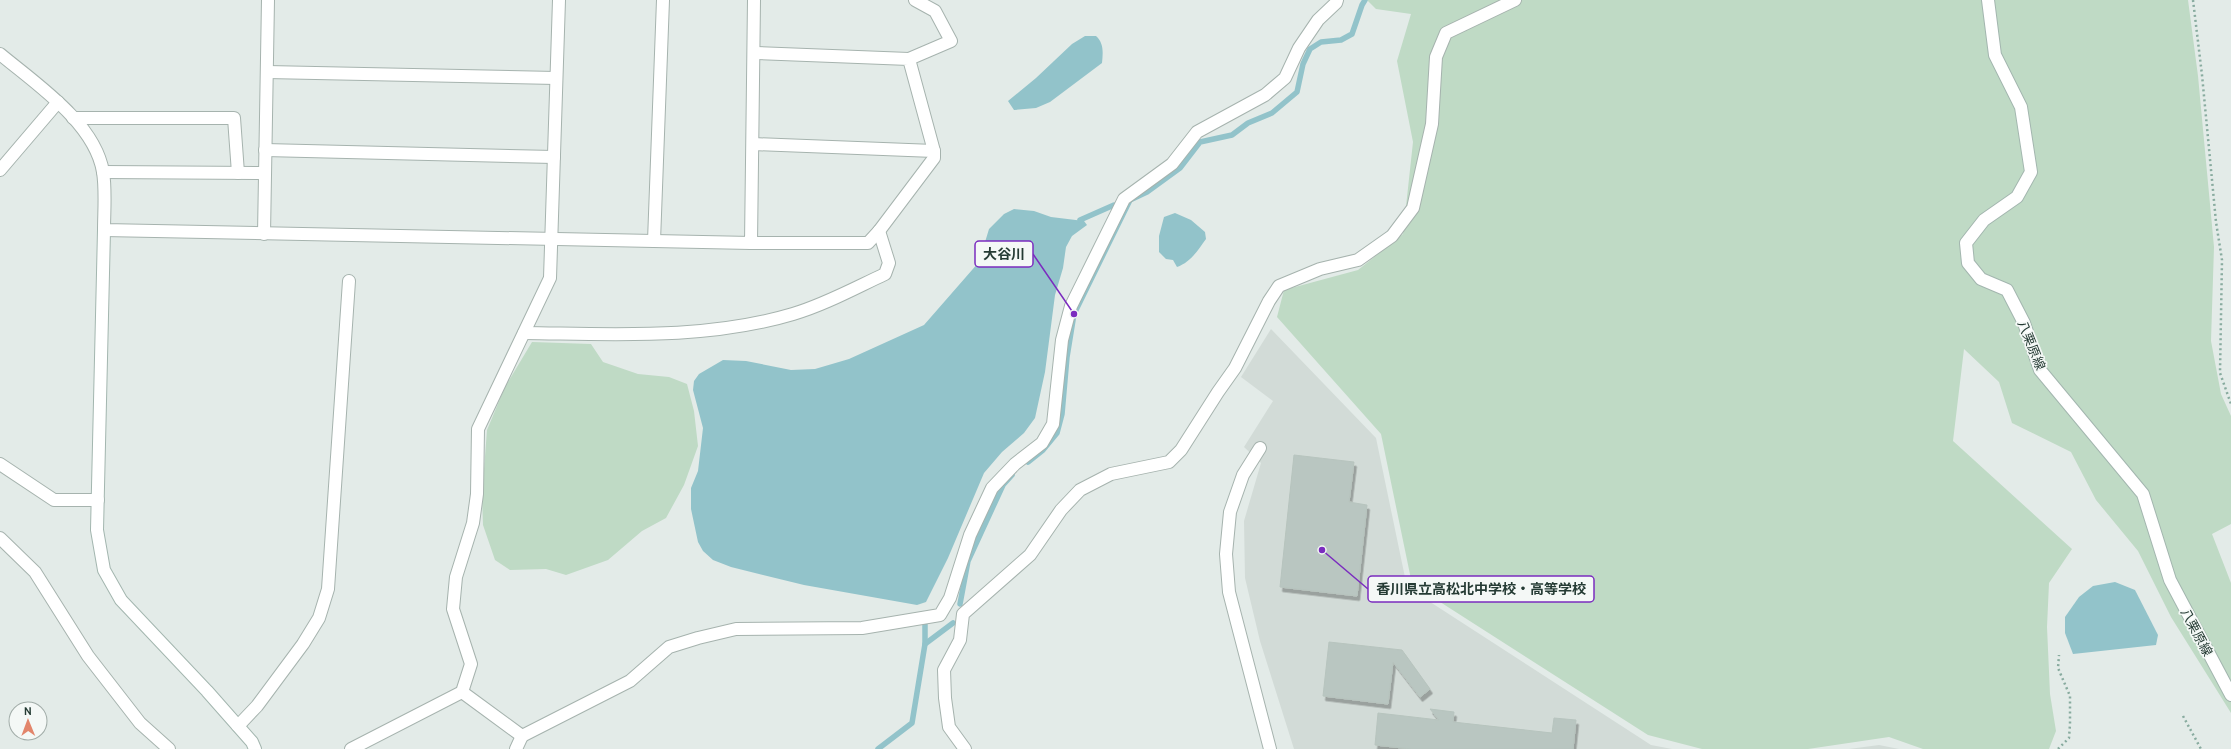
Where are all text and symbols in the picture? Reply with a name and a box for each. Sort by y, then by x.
callout: 大谷川 [975,241,1033,267]
text: 大谷川 [983,245,1025,263]
street label: 八栗原線 [2015,318,2049,372]
callout: 香川県立高松北中学校・高等学校 [1368,576,1594,602]
text: 香川県立高松北中学校・高等学校 [1376,580,1586,598]
street label: 八栗原線 [2178,605,2216,659]
north arrow [8,701,48,741]
text: N [24,704,32,718]

